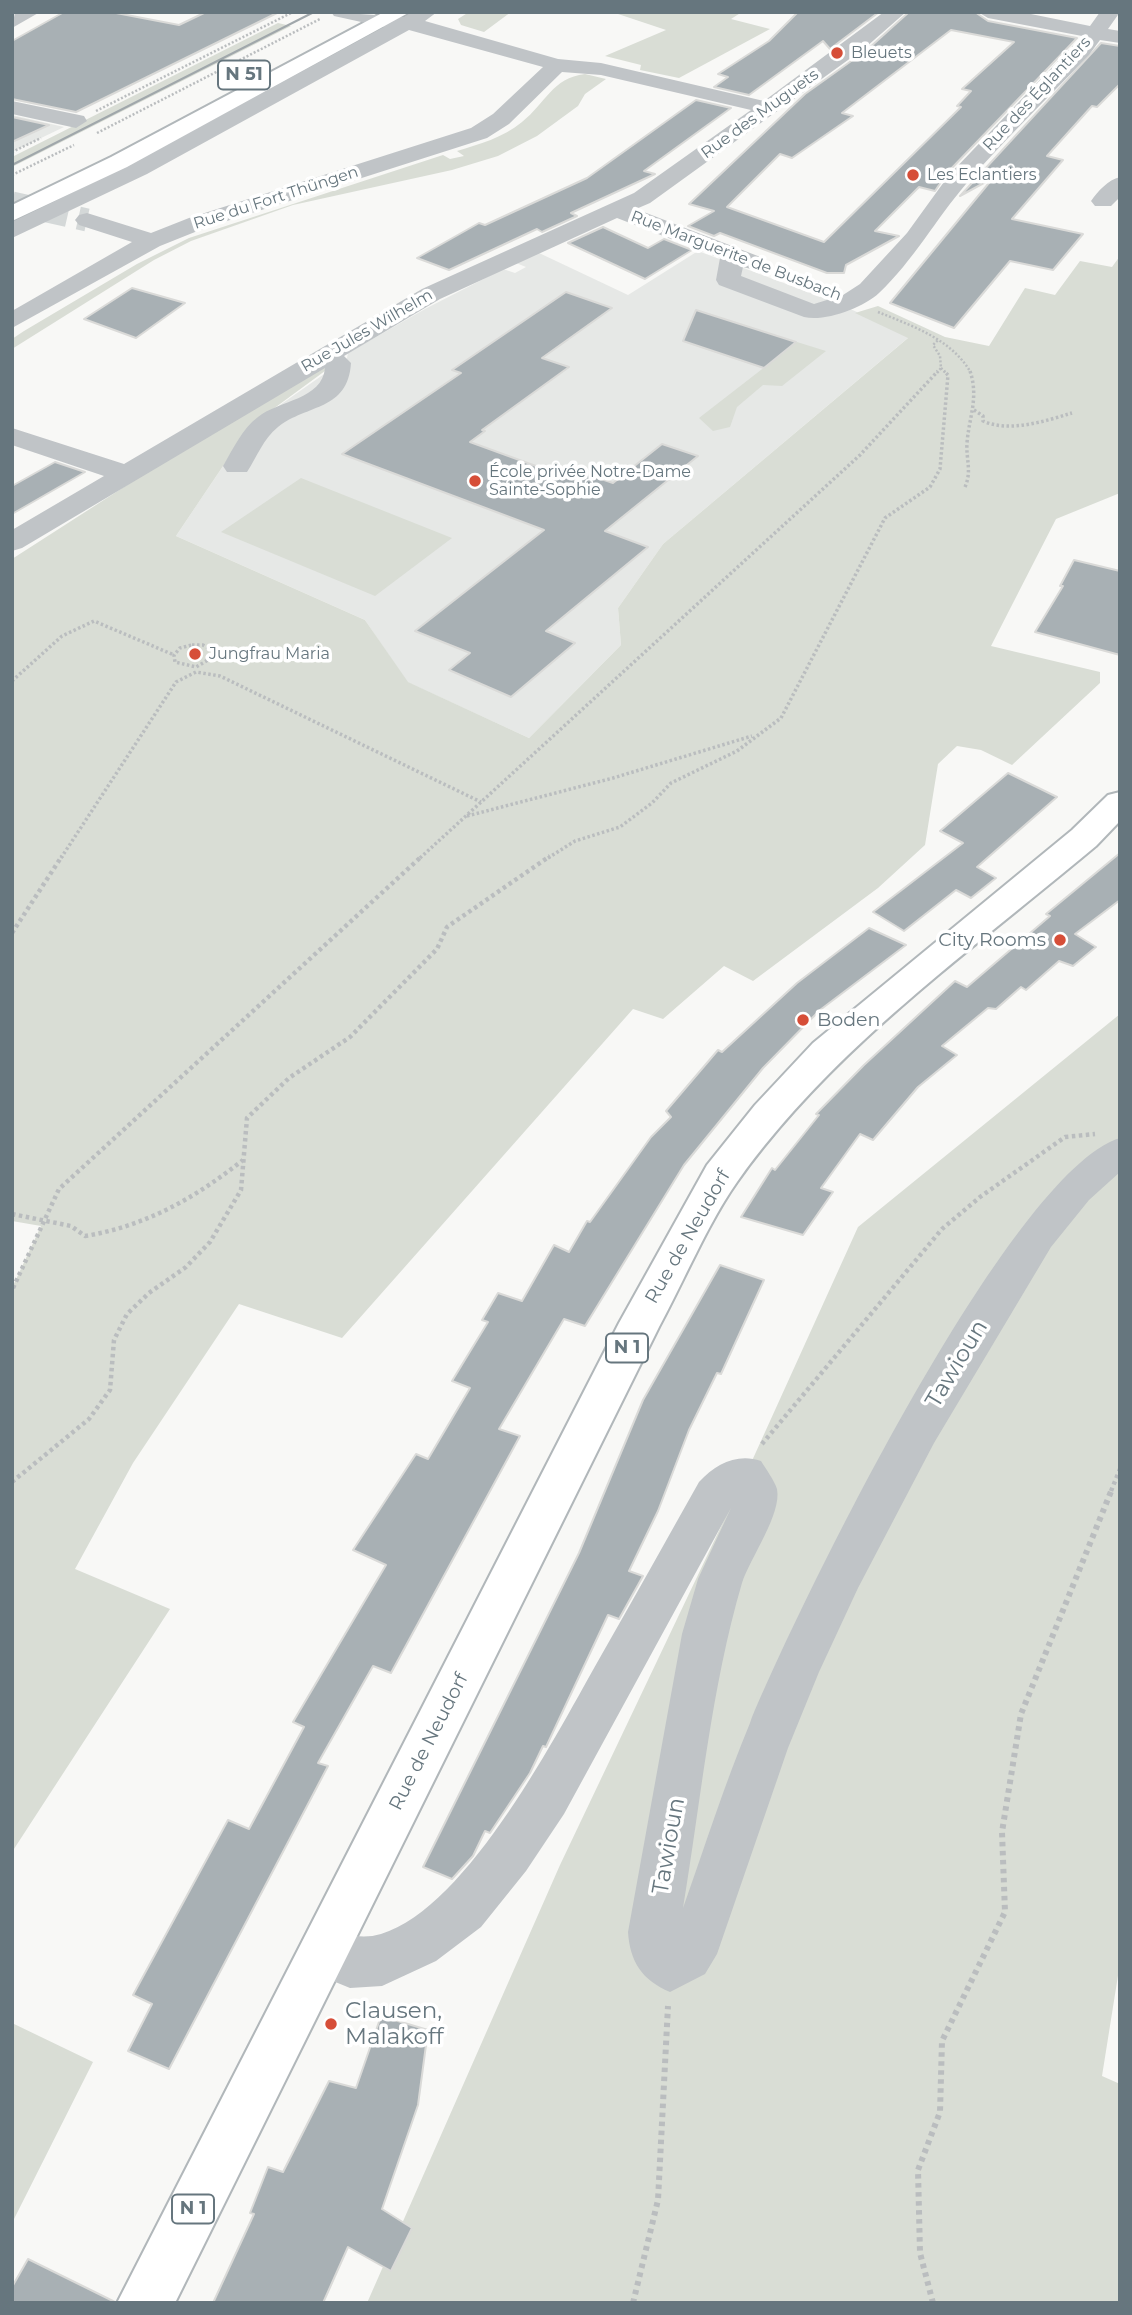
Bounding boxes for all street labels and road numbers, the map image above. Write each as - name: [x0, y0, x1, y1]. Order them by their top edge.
- street label: Rue des Églantiers: [979, 33, 1095, 155]
- road number: N 51: [218, 60, 270, 90]
- street label: Rue des Muguets: [698, 65, 822, 163]
- street label: Rue du Fort Thüngen: [191, 162, 361, 234]
- street label: Rue Marguerite de Busbach: [628, 207, 844, 305]
- street label: Rue Jules Wilhelm: [298, 285, 436, 377]
- street label: Rue de Neudorf: [640, 1166, 736, 1308]
- street label: Tawioun: [920, 1315, 994, 1413]
- road number: N 1: [606, 1334, 648, 1363]
- street label: Rue de Neudorf: [385, 1670, 473, 1814]
- street label: Tawioun: [647, 1795, 691, 1897]
- road number: N 1: [172, 2194, 214, 2224]

